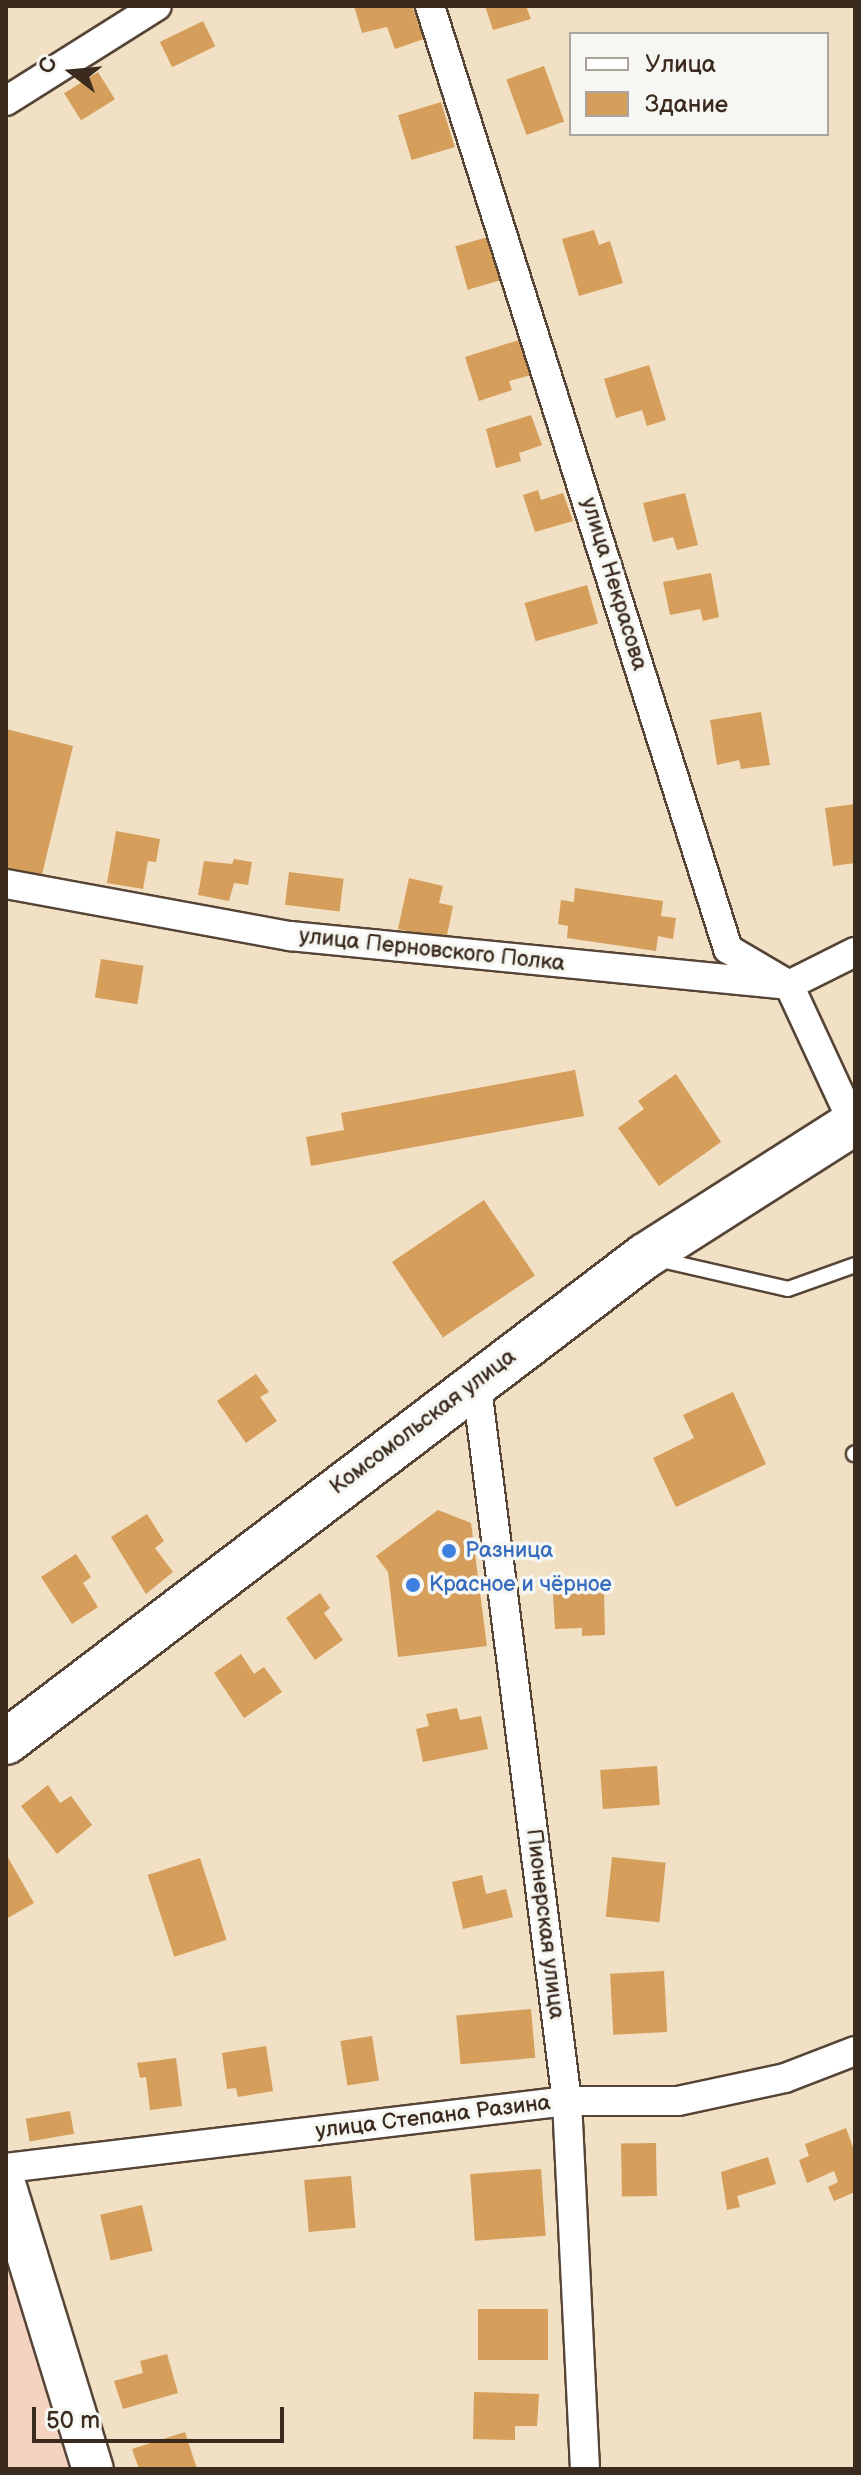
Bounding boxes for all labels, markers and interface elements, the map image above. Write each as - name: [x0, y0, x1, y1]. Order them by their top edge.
- north arrow: [32, 32, 112, 112]
- legend: [569, 32, 829, 136]
- text: Улица: [645, 50, 716, 79]
- text: С: [33, 54, 64, 76]
- text: Здание: [645, 90, 728, 119]
- street label: улица Некрасова: [575, 494, 653, 674]
- street label: улица Перновского Полка: [298, 923, 566, 977]
- street label: Комсомольская улица: [325, 1344, 521, 1500]
- place label: Разница: [465, 1538, 553, 1564]
- marker: Разница: [440, 1542, 458, 1560]
- place label: Красное и чёрное: [429, 1572, 612, 1598]
- marker: Красное и чёрное: [404, 1576, 422, 1594]
- street label: Пионерская улица: [520, 1827, 570, 2021]
- street label: улица Степана Разина: [314, 2089, 552, 2145]
- scale bar: [36, 2391, 288, 2441]
- text: 50 m: [46, 2406, 100, 2435]

